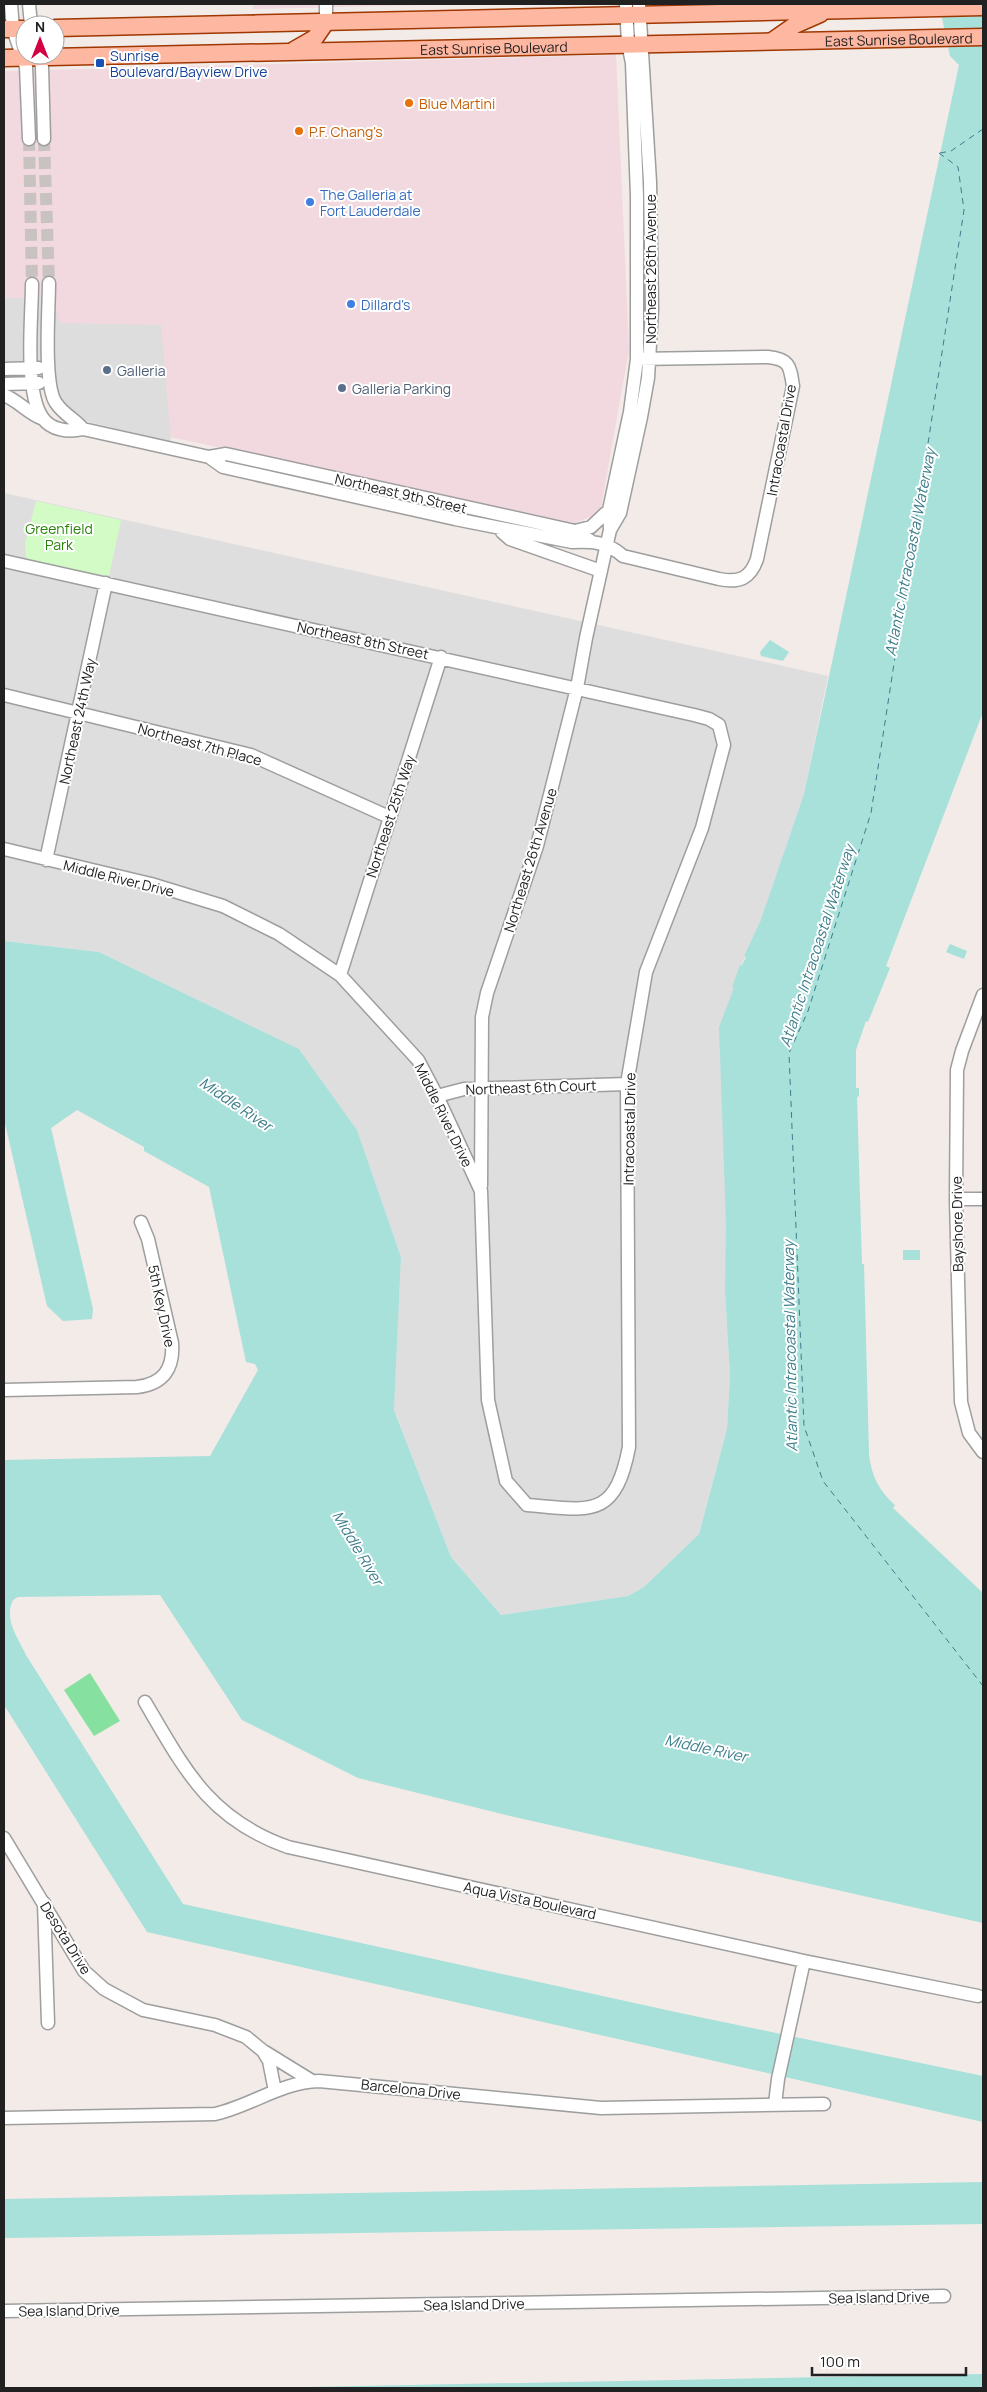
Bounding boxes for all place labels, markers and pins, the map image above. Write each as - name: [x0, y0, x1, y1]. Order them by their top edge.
- place label: Sunrise Boulevard/Bayview Drive: [110, 46, 267, 81]
- marker: Sunrise Boulevard/Bayview Drive: [94, 57, 106, 69]
- place label: Blue Martini: [419, 94, 495, 113]
- marker: Blue Martini: [403, 97, 415, 109]
- place label: P.F. Chang's: [309, 122, 383, 141]
- marker: P.F. Chang's: [293, 125, 305, 137]
- place label: The Galleria at Fort Lauderdale: [320, 185, 421, 220]
- marker: The Galleria at Fort Lauderdale: [304, 196, 316, 208]
- place label: Dillard's: [361, 295, 410, 314]
- marker: Dillard's: [345, 298, 357, 310]
- place label: Galleria: [117, 361, 165, 380]
- marker: Galleria: [101, 364, 113, 376]
- place label: Galleria Parking: [352, 379, 451, 398]
- marker: Galleria Parking: [336, 382, 348, 394]

